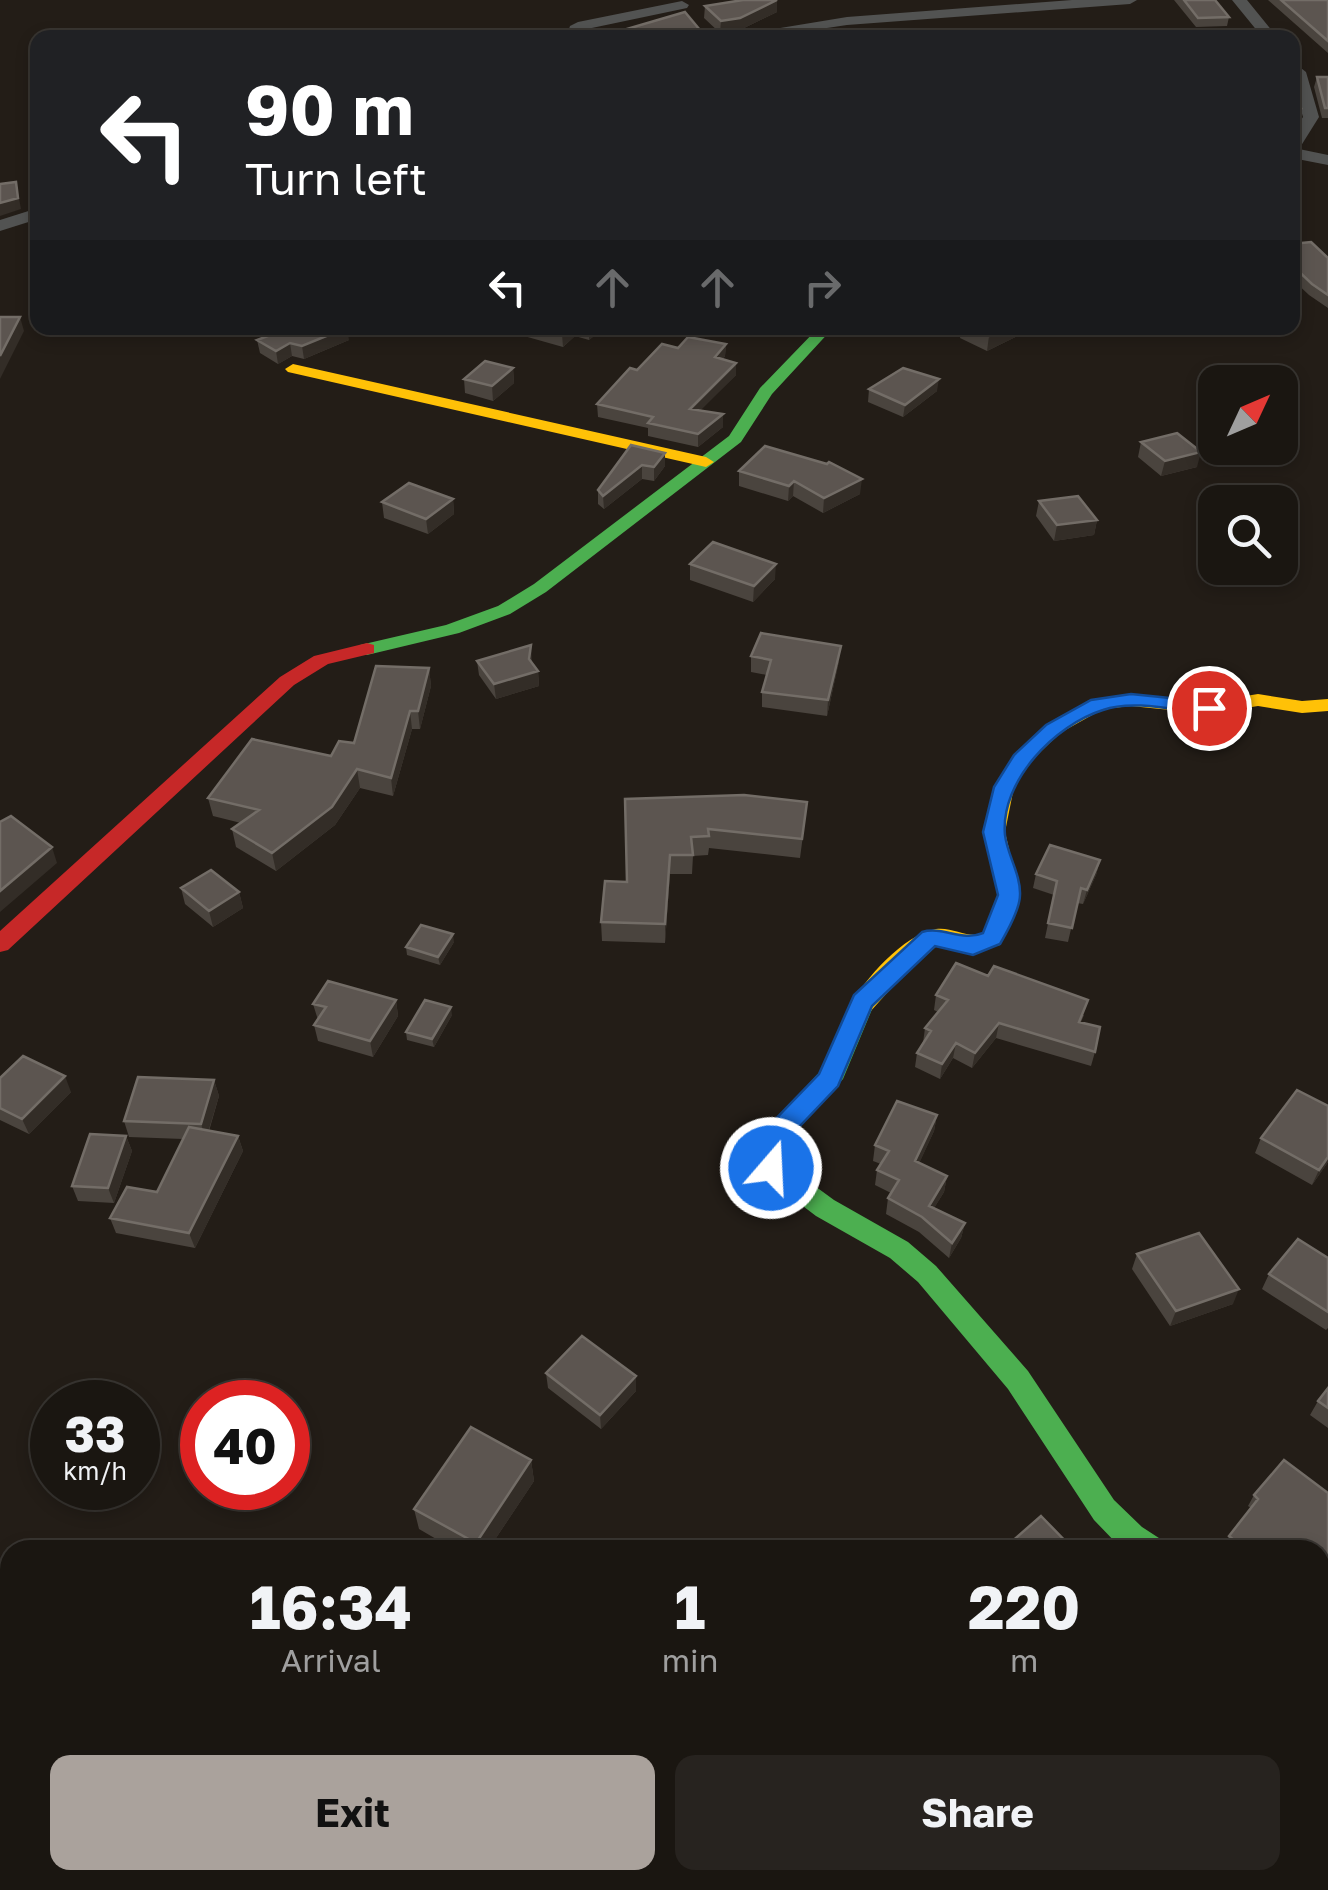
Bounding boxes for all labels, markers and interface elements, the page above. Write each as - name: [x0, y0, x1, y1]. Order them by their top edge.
- text: 90 m: [245, 66, 414, 150]
- icon: left: [80, 70, 210, 200]
- text: Turn left: [245, 151, 427, 205]
- icon: left: [480, 260, 535, 315]
- icon: ahead: [585, 260, 640, 315]
- icon: ahead: [690, 260, 745, 315]
- icon: right: [795, 260, 850, 315]
- north arrow: [1198, 365, 1298, 465]
- map controls: [1198, 365, 1298, 585]
- button: search: [1198, 485, 1298, 585]
- pin: [1167, 666, 1252, 751]
- icon: arrive: [1182, 681, 1237, 736]
- position arrow: [719, 1116, 823, 1220]
- speed limit sign: 40: [180, 1380, 310, 1510]
- text: 33: [64, 1403, 125, 1463]
- text: km/h: [63, 1455, 127, 1486]
- text: 16:34: [250, 1570, 412, 1642]
- text: 1: [675, 1570, 705, 1642]
- text: 220: [968, 1570, 1080, 1642]
- text: Arrival: [281, 1641, 381, 1679]
- text: min: [662, 1641, 718, 1679]
- text: m: [1010, 1641, 1038, 1679]
- button: Exit: [50, 1755, 655, 1870]
- button: Share: [675, 1755, 1280, 1870]

